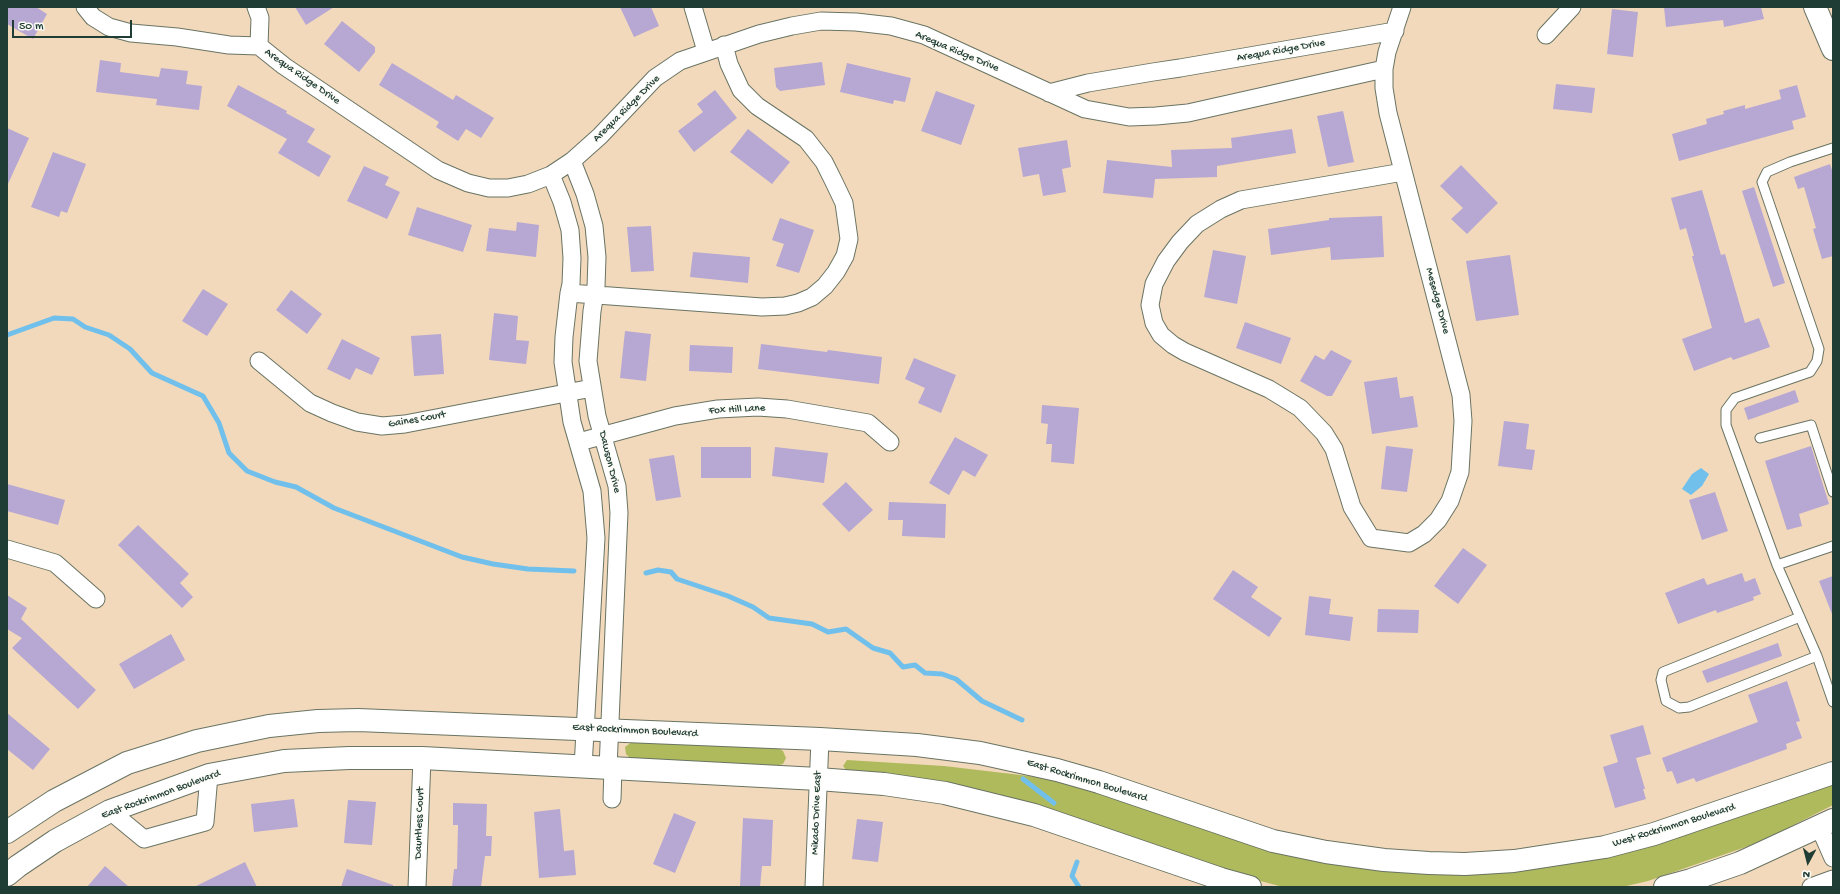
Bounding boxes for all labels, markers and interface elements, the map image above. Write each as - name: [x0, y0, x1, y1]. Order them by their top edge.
- scale bar: [14, 12, 134, 38]
- text: 50 m: [19, 20, 44, 34]
- street label: Arequa Ridge Drive: [913, 28, 1001, 76]
- street label: Arequa Ridge Drive: [1236, 37, 1326, 65]
- street label: Arequa Ridge Drive: [262, 46, 342, 108]
- street label: Arequa Ridge Drive: [591, 73, 663, 145]
- street label: Mesedge Drive: [1422, 266, 1452, 336]
- street label: Fox Hill Lane: [708, 402, 766, 418]
- street label: Gaines Court: [387, 408, 447, 432]
- street label: Dawson Drive: [595, 430, 623, 494]
- street label: East Rockrimmon Boulevard: [572, 721, 698, 741]
- street label: East Rockrimmon Boulevard: [1025, 756, 1149, 806]
- street label: East Rockrimmon Boulevard: [100, 767, 222, 823]
- street label: Mikado Drive East: [809, 771, 825, 855]
- street label: Dauntless Court: [412, 787, 428, 859]
- street label: West Rockrimmon Boulevard: [1611, 801, 1737, 851]
- north arrow: [1788, 842, 1828, 882]
- text: N: [1802, 868, 1811, 880]

